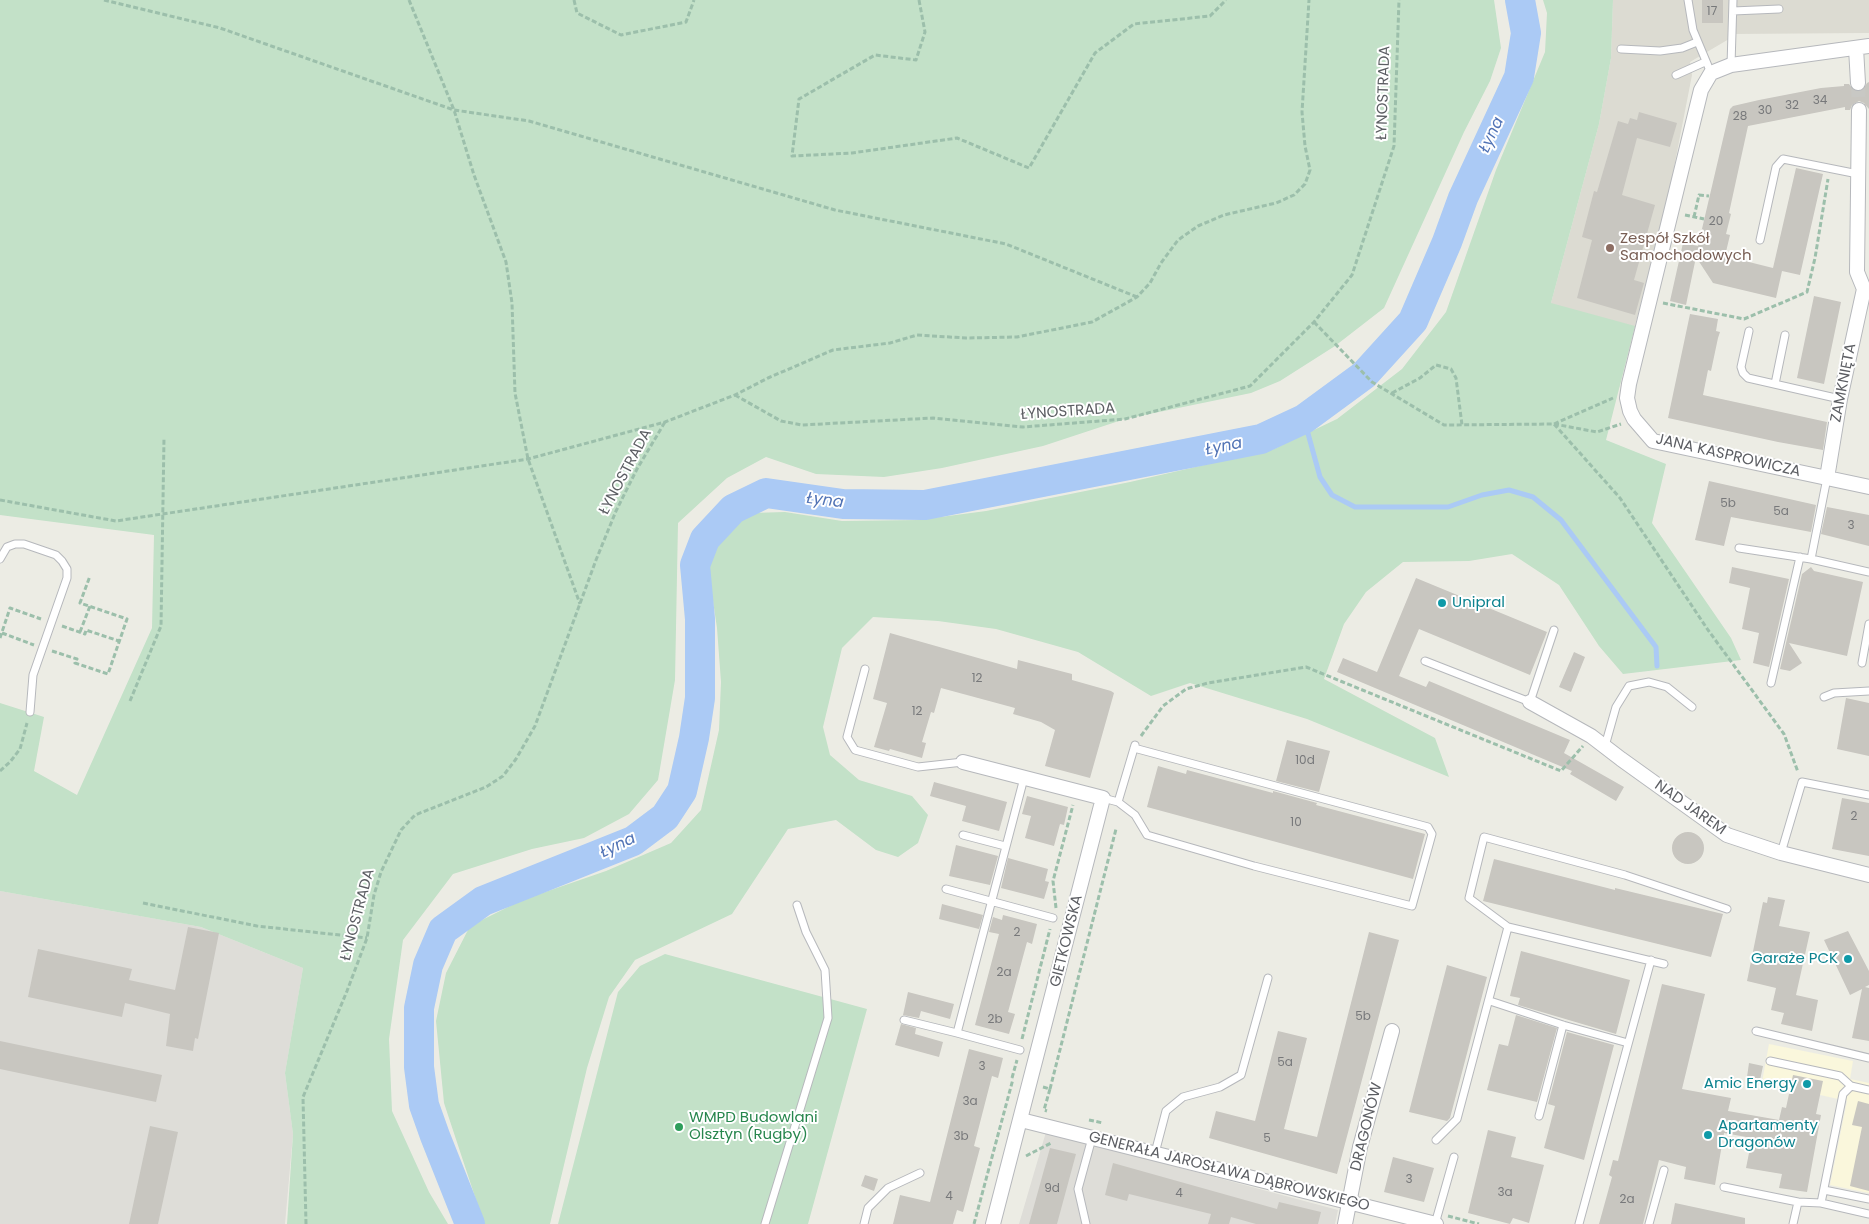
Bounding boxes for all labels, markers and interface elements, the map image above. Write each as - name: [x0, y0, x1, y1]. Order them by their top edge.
- house number: 17: [1707, 5, 1717, 19]
- street label: ŁYNOSTRADA: [1373, 45, 1395, 141]
- house number: 34: [1813, 94, 1827, 108]
- house number: 32: [1785, 99, 1799, 113]
- house number: 30: [1758, 104, 1772, 118]
- house number: 28: [1733, 110, 1747, 124]
- water label: Łyna: [1475, 114, 1509, 156]
- house number: 20: [1709, 215, 1723, 229]
- place label: Zespół Szkół Samochodowych: [1620, 230, 1751, 265]
- marker: Zespół Szkół Samochodowych: [1604, 242, 1616, 254]
- street label: ZAMKNIĘTA: [1828, 342, 1860, 424]
- street label: ŁYNOSTRADA: [1020, 400, 1116, 424]
- street label: ŁYNOSTRADA: [596, 426, 656, 518]
- street label: JANA KASPROWICZA: [1654, 431, 1802, 481]
- water label: Łyna: [1204, 434, 1244, 460]
- water label: Łyna: [805, 489, 845, 513]
- house number: 5b: [1720, 497, 1736, 511]
- house number: 5a: [1773, 505, 1789, 519]
- house number: 3: [1847, 519, 1855, 533]
- place label: Unipral: [1452, 594, 1505, 612]
- marker: Unipral: [1436, 597, 1448, 609]
- house number: 12: [972, 672, 982, 686]
- house number: 12: [912, 705, 922, 719]
- house number: 10d: [1295, 754, 1315, 768]
- street label: NAD JAREM: [1651, 777, 1729, 839]
- house number: 2: [1851, 810, 1857, 824]
- house number: 10: [1290, 816, 1302, 830]
- water label: Łyna: [597, 829, 639, 863]
- street label: ŁYNOSTRADA: [337, 867, 379, 963]
- street label: GIETKOWSKA: [1047, 893, 1087, 989]
- house number: 2: [1014, 926, 1020, 940]
- place label: Garaże PCK: [1751, 950, 1838, 968]
- marker: Garaże PCK: [1842, 953, 1854, 965]
- house number: 2a: [996, 966, 1012, 980]
- house number: 5b: [1355, 1010, 1371, 1024]
- house number: 2b: [987, 1013, 1003, 1027]
- house number: 5a: [1277, 1056, 1293, 1070]
- house number: 3: [978, 1060, 986, 1074]
- place label: Amic Energy: [1704, 1075, 1797, 1093]
- marker: Amic Energy: [1801, 1078, 1813, 1090]
- street label: DRAGONÓW: [1347, 1081, 1387, 1173]
- house number: 3a: [962, 1095, 978, 1109]
- place label: WMPD Budowlani Olsztyn (Rugby): [689, 1109, 818, 1144]
- place label: Apartamenty Dragonów: [1718, 1117, 1818, 1152]
- marker: WMPD Budowlani Olsztyn (Rugby): [673, 1121, 685, 1133]
- street label: GENERAŁA JAROSŁAWA DĄBROWSKIEGO: [1087, 1128, 1371, 1216]
- marker: Apartamenty Dragonów: [1702, 1129, 1714, 1141]
- house number: 3b: [953, 1130, 969, 1144]
- house number: 5: [1263, 1132, 1271, 1146]
- house number: 3: [1405, 1173, 1413, 1187]
- house number: 9d: [1044, 1182, 1060, 1196]
- house number: 3a: [1497, 1186, 1513, 1200]
- house number: 4: [1175, 1187, 1183, 1201]
- house number: 4: [945, 1190, 953, 1204]
- house number: 2a: [1619, 1193, 1635, 1207]

